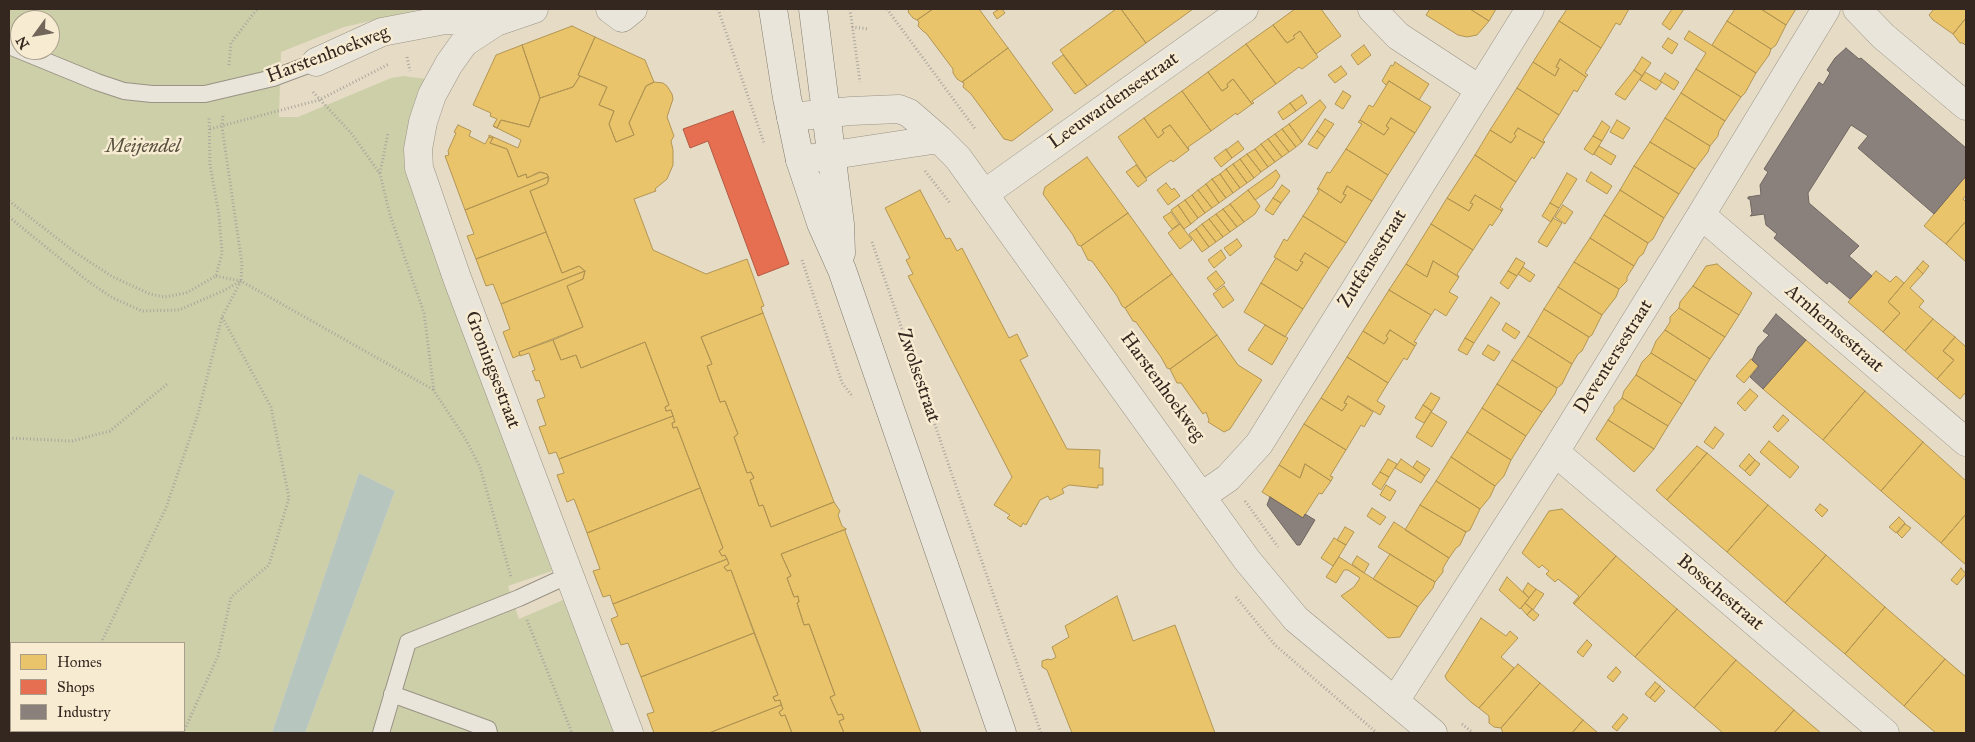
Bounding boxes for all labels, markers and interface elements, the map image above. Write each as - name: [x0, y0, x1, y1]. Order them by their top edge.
- north arrow: [10, 10, 60, 60]
- street label: Harstenhoekweg: [264, 21, 392, 89]
- text: N: [12, 33, 33, 52]
- street label: Leeuwardensestraat: [1045, 48, 1183, 154]
- park label: Meijendel: [106, 136, 180, 158]
- street label: Zutfensestraat: [1334, 206, 1412, 312]
- street label: Arnhemsestraat: [1780, 280, 1888, 378]
- street label: Deventersestraat: [1570, 296, 1658, 418]
- street label: Groningsestraat: [459, 308, 525, 432]
- street label: Zwolsestraat: [891, 326, 945, 426]
- street label: Harstenhoekweg: [1115, 328, 1209, 446]
- street label: Bosschestraat: [1672, 550, 1768, 636]
- legend: [10, 642, 185, 732]
- text: Homes: [57, 653, 102, 671]
- text: Shops: [57, 678, 95, 696]
- text: Industry: [57, 703, 111, 721]

